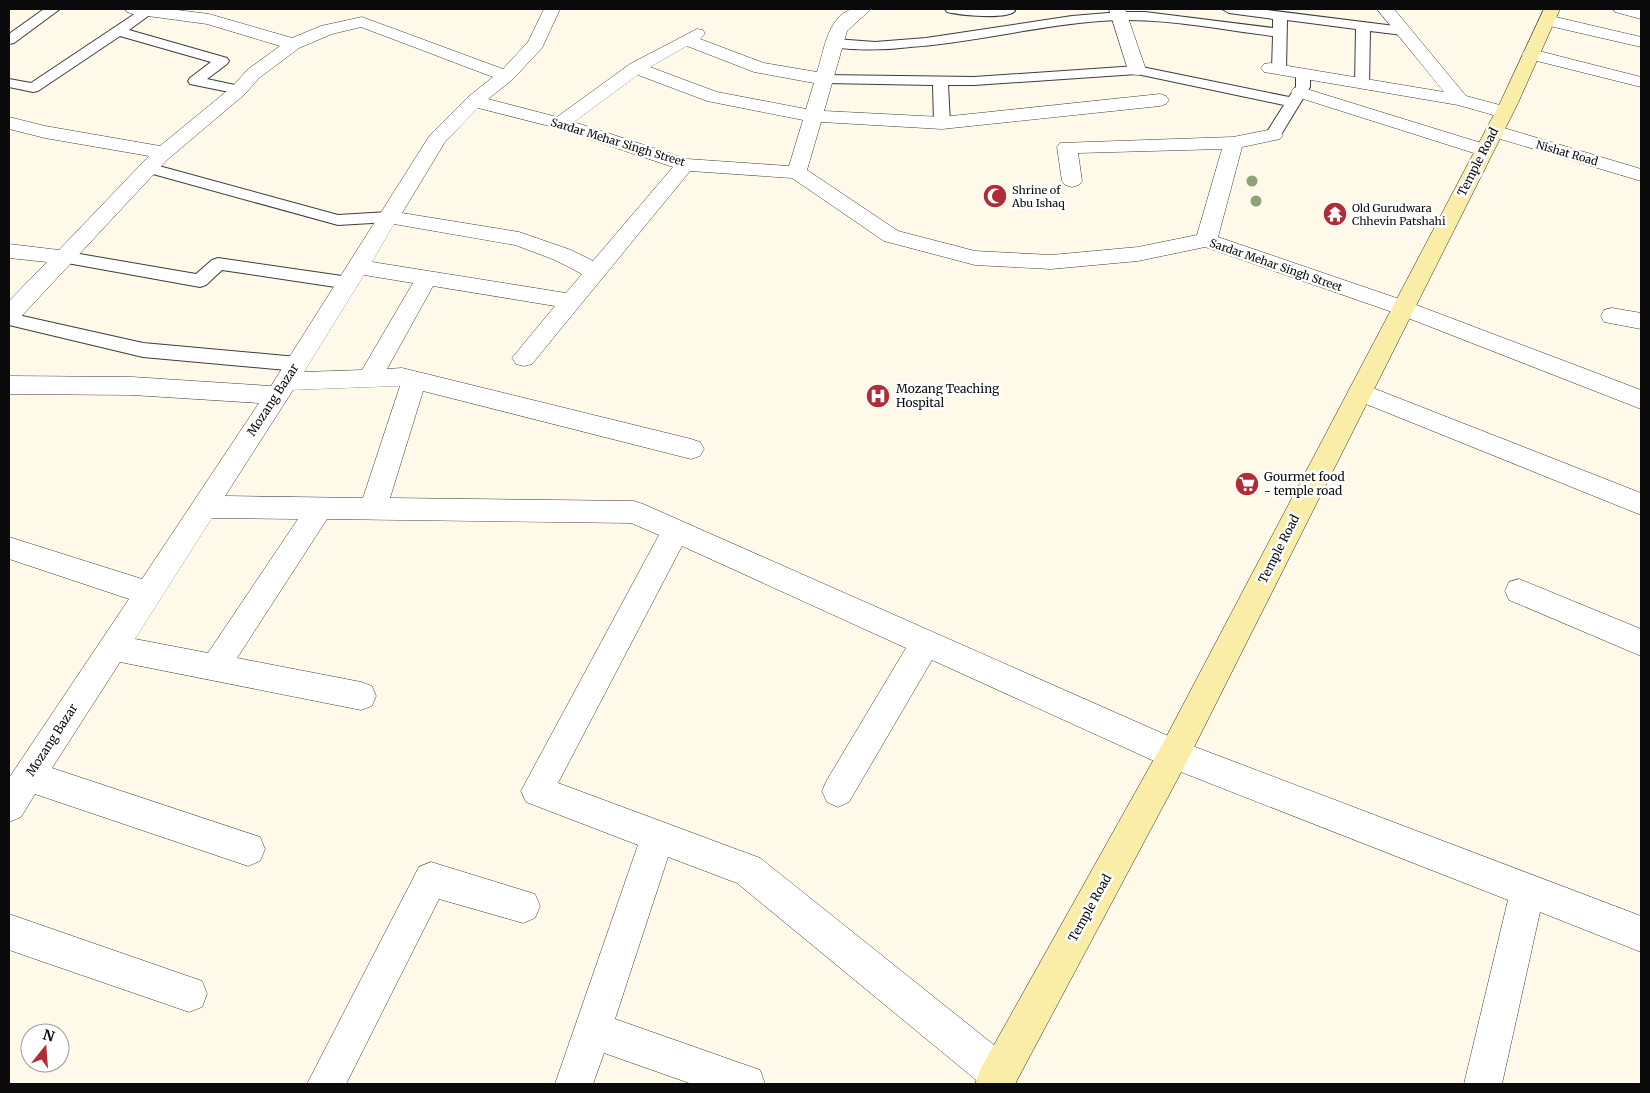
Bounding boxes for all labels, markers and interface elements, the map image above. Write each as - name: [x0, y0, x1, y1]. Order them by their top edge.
- street label: Sardar Mehar Singh Street: [549, 115, 687, 169]
- street label: Temple Road: [1454, 125, 1501, 199]
- street label: Nishat Road: [1534, 137, 1600, 169]
- mosque icon: Shrine of Abu Ishaq: [982, 183, 1008, 209]
- place label: Shrine of Abu Ishaq: [1011, 183, 1065, 210]
- temple icon: Old Gurudwara Chhevin Patshahi: [1322, 201, 1348, 227]
- place label: Old Gurudwara Chhevin Patshahi: [1352, 201, 1446, 228]
- street label: Sardar Mehar Singh Street: [1208, 236, 1345, 295]
- street label: Mozang Bazar: [244, 360, 302, 439]
- place label: Mozang Teaching Hospital: [896, 381, 1000, 410]
- hospital icon: Mozang Teaching Hospital: [865, 383, 891, 409]
- place label: Gourmet food - temple road: [1264, 469, 1345, 498]
- supermarket icon: Gourmet food - temple road: [1234, 471, 1260, 497]
- street label: Temple Road: [1255, 512, 1302, 586]
- street label: Mozang Bazar: [23, 700, 81, 779]
- street label: Temple Road: [1065, 871, 1114, 944]
- north arrow: [20, 1023, 70, 1073]
- text: N: [41, 1025, 57, 1046]

